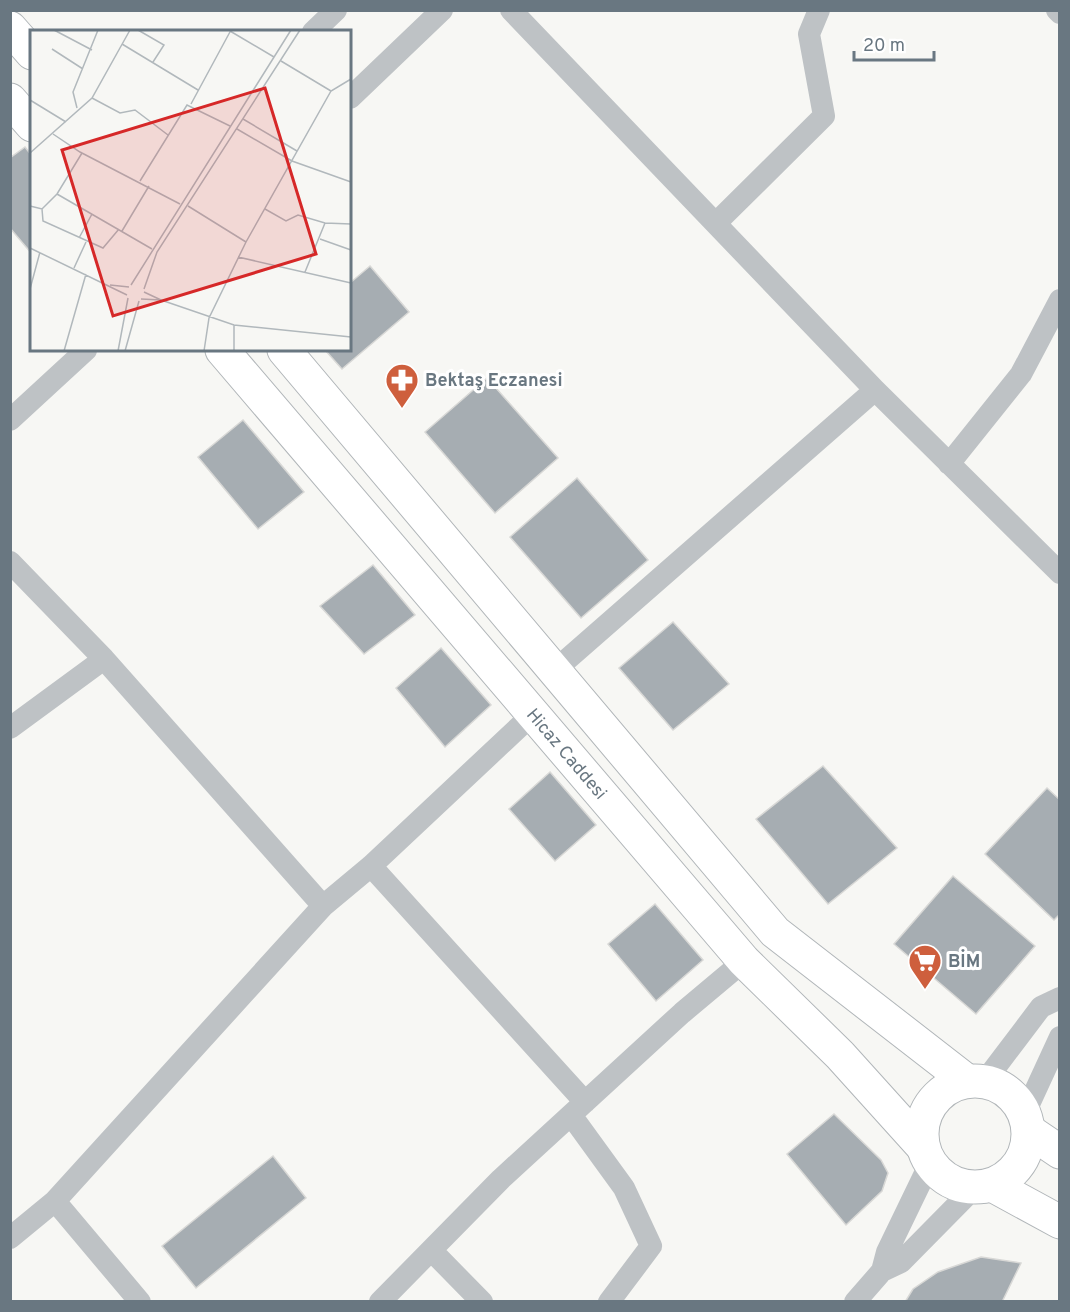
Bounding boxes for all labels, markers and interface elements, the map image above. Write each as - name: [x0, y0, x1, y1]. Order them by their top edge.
- scale bar: [854, 24, 934, 62]
- inset map: [30, 30, 351, 351]
- text: 20 m: [863, 35, 905, 58]
- pharmacy icon: Bektaş Eczanesi: [384, 362, 420, 409]
- place label: Bektaş Eczanesi: [425, 370, 563, 393]
- street label: Hicaz Caddesi: [520, 704, 611, 805]
- supermarket icon: BİM: [907, 943, 943, 990]
- place label: BİM: [948, 949, 980, 974]

